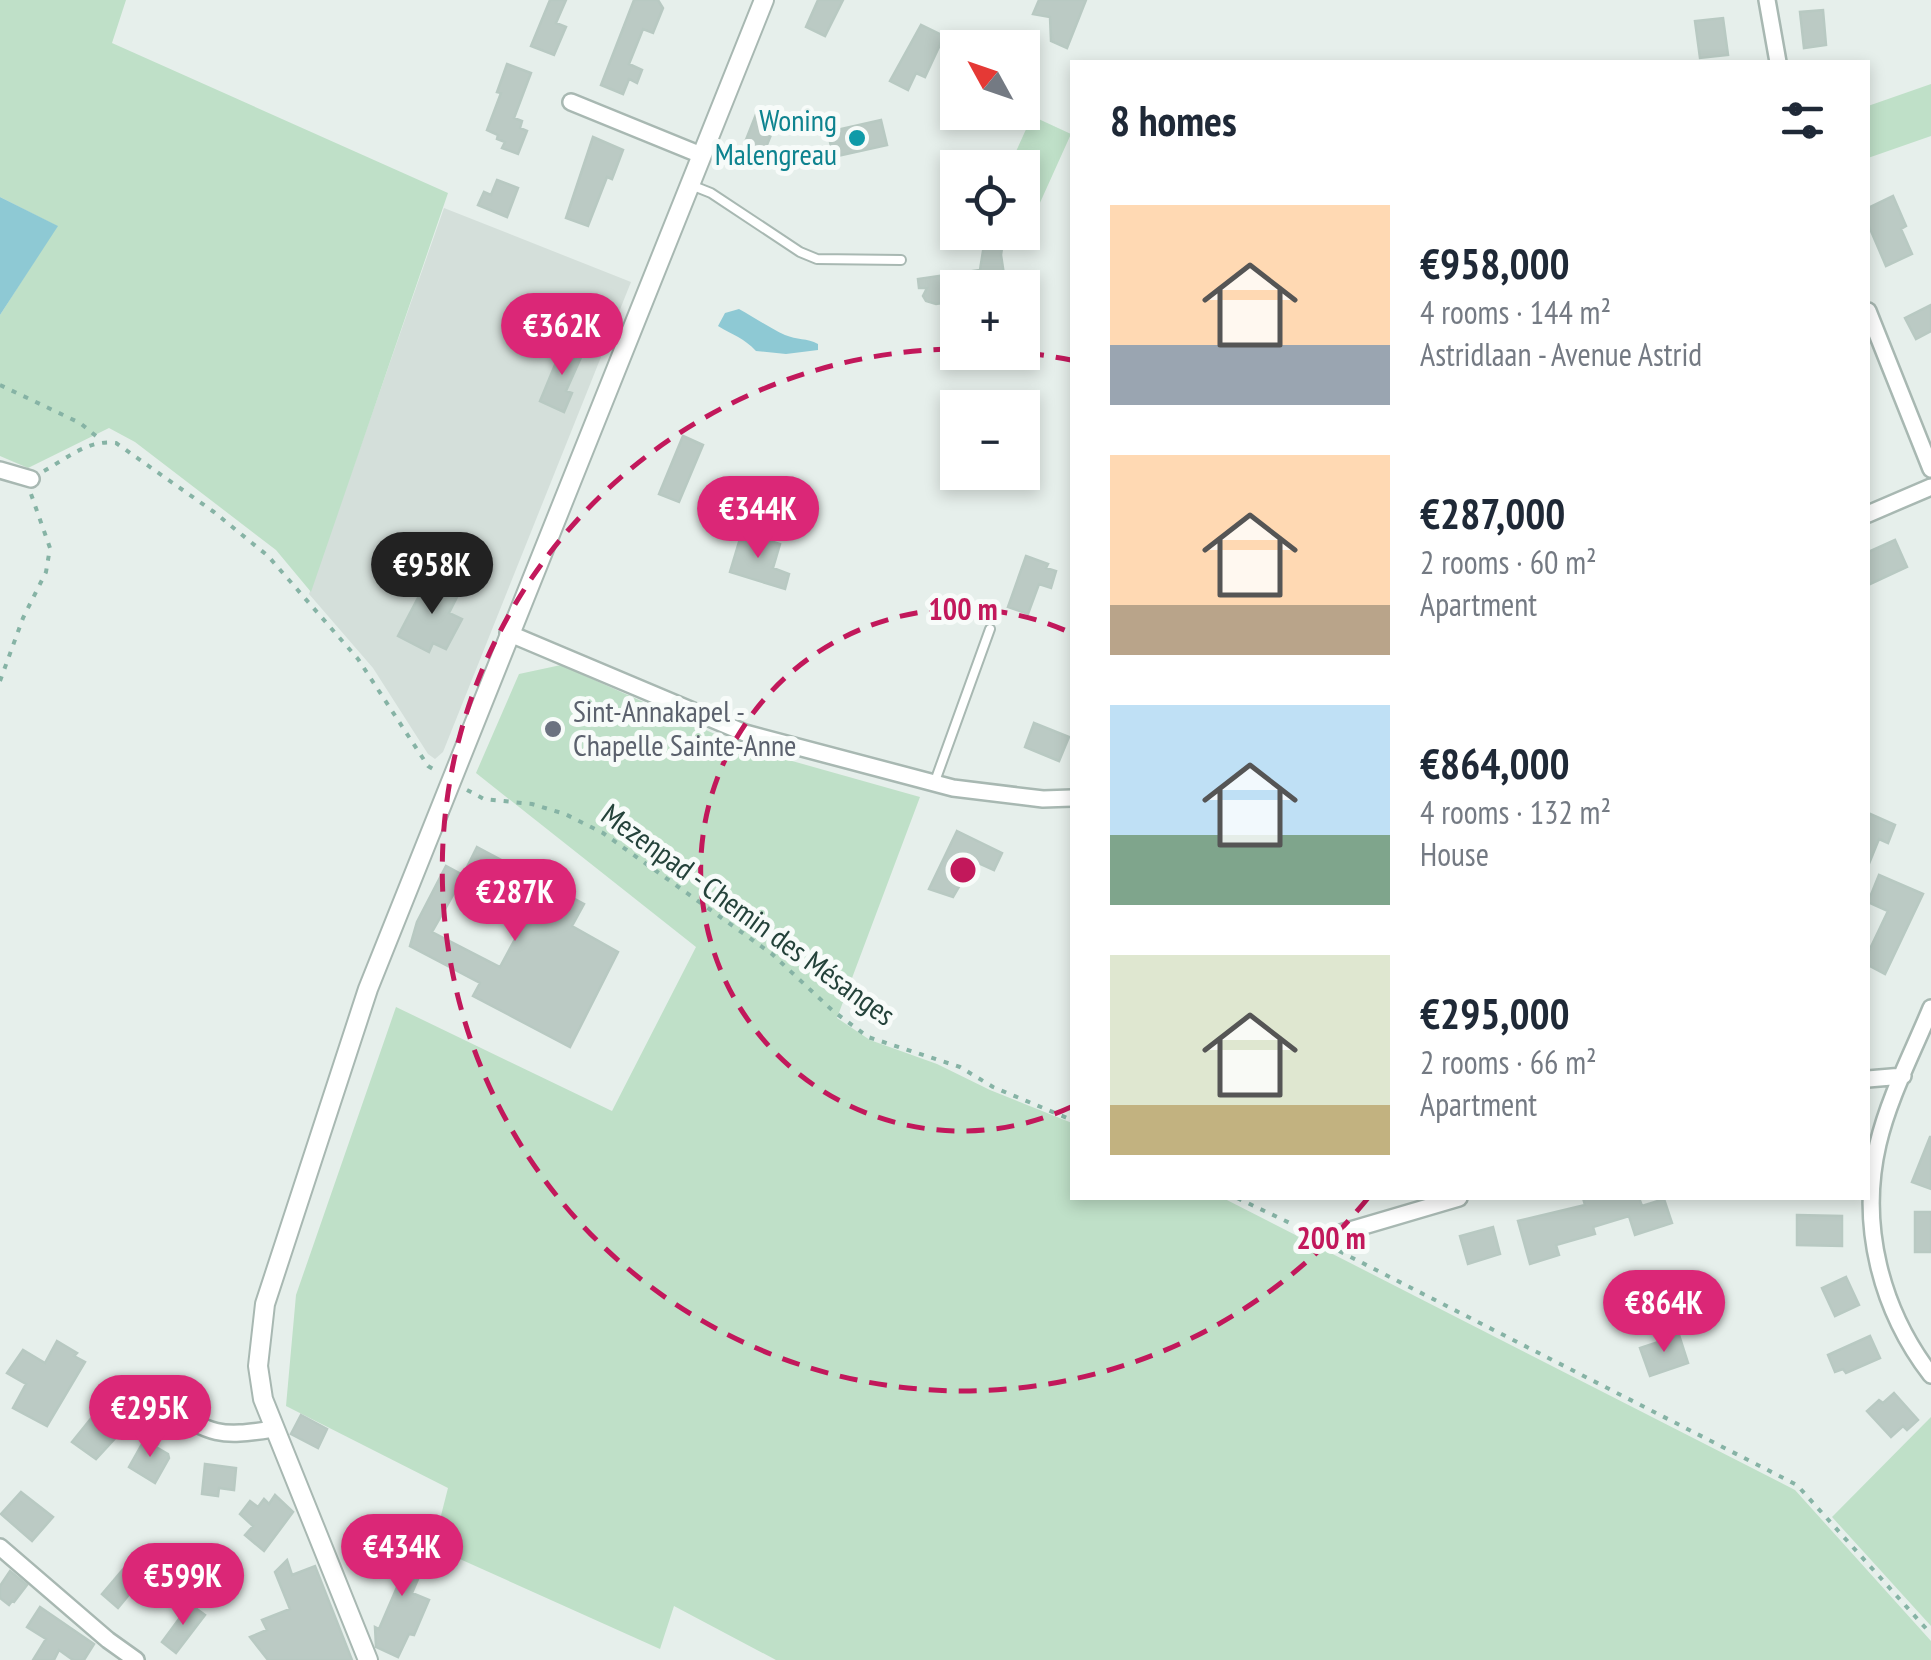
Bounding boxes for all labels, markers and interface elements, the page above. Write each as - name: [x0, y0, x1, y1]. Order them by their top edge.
- north arrow: [940, 30, 1040, 130]
- map controls: [940, 30, 1040, 490]
- text: 8 homes: [1110, 93, 1237, 148]
- icon: filters: [1775, 93, 1830, 148]
- place label: Woning Malengreau: [715, 100, 837, 173]
- marker: Woning Malengreau: [846, 127, 868, 149]
- button: locate: [940, 150, 1040, 250]
- text: €958,000: [1420, 236, 1570, 291]
- icon: home: [1190, 245, 1310, 365]
- button: +: [940, 270, 1040, 370]
- text: 4 rooms · 144 m²: [1420, 291, 1611, 333]
- pin: €362K: [492, 293, 632, 378]
- text: €362K: [523, 304, 601, 346]
- text: Astridlaan - Avenue Astrid: [1420, 333, 1702, 375]
- button: −: [940, 390, 1040, 490]
- pin: €344K: [688, 476, 828, 561]
- text: €287,000: [1420, 486, 1565, 541]
- text: €344K: [719, 487, 797, 529]
- icon: home: [1190, 495, 1310, 615]
- pin: €958K: [362, 532, 502, 617]
- text: 2 rooms · 60 m²: [1420, 541, 1597, 583]
- text: €958K: [393, 543, 471, 585]
- text: Apartment: [1420, 583, 1537, 625]
- text: 100 m: [928, 589, 998, 628]
- place label: Sint-Annakapel - Chapelle Sainte-Anne: [573, 691, 797, 764]
- marker: Sint-Annakapel - Chapelle Sainte-Anne: [542, 718, 564, 740]
- text: €864,000: [1420, 736, 1570, 791]
- icon: home: [1190, 745, 1310, 865]
- text: 4 rooms · 132 m²: [1420, 791, 1611, 833]
- street label: Mezenpad - Chemin des Mésanges: [594, 794, 903, 1033]
- text: House: [1420, 833, 1489, 875]
- centre of rings: [945, 852, 981, 888]
- pin: €287K: [445, 859, 585, 944]
- text: €287K: [476, 870, 554, 912]
- text: €295,000: [1420, 986, 1570, 1041]
- icon: home: [1190, 995, 1310, 1115]
- text: 2 rooms · 66 m²: [1420, 1041, 1597, 1083]
- text: Apartment: [1420, 1083, 1537, 1125]
- text: 200 m: [1296, 1218, 1366, 1257]
- pin: €864K: [1594, 1270, 1734, 1355]
- text: €864K: [1625, 1281, 1703, 1323]
- pin: €295K: [80, 1375, 220, 1460]
- text: €295K: [111, 1386, 189, 1428]
- pin: €434K: [332, 1514, 472, 1599]
- text: €434K: [363, 1525, 441, 1567]
- pin: €599K: [113, 1543, 253, 1628]
- text: €599K: [144, 1554, 222, 1596]

